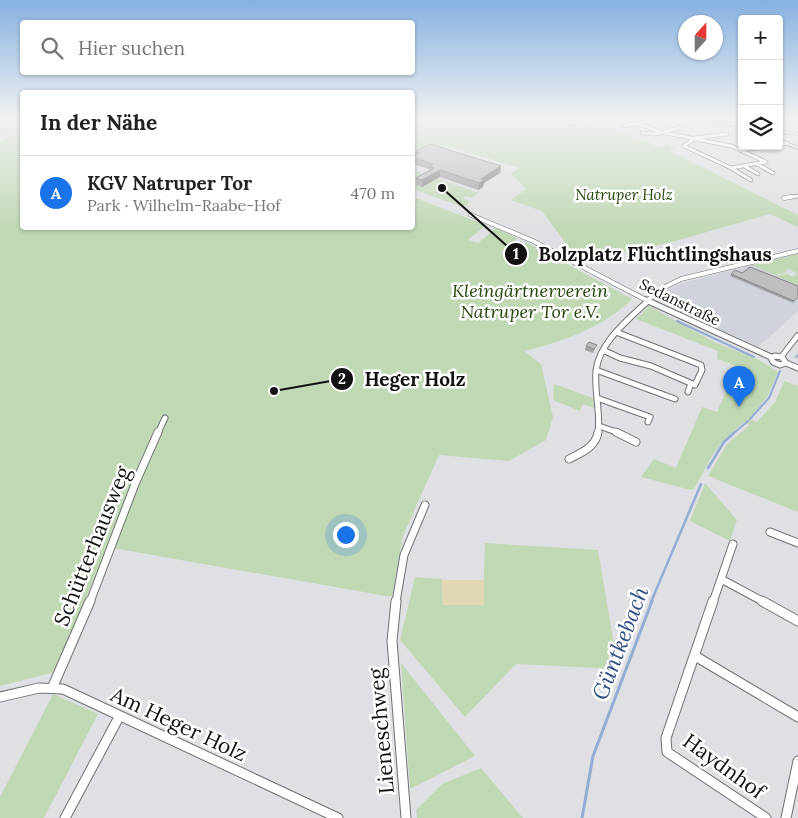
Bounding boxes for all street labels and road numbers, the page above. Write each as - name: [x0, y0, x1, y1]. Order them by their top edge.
- street label: Sedanstraße: [636, 274, 724, 330]
- street label: Schütterhausweg: [48, 462, 137, 630]
- street label: Lieneschweg: [362, 666, 400, 795]
- street label: Am Heger Holz: [106, 680, 251, 767]
- street label: Haydnhof: [678, 727, 772, 806]

